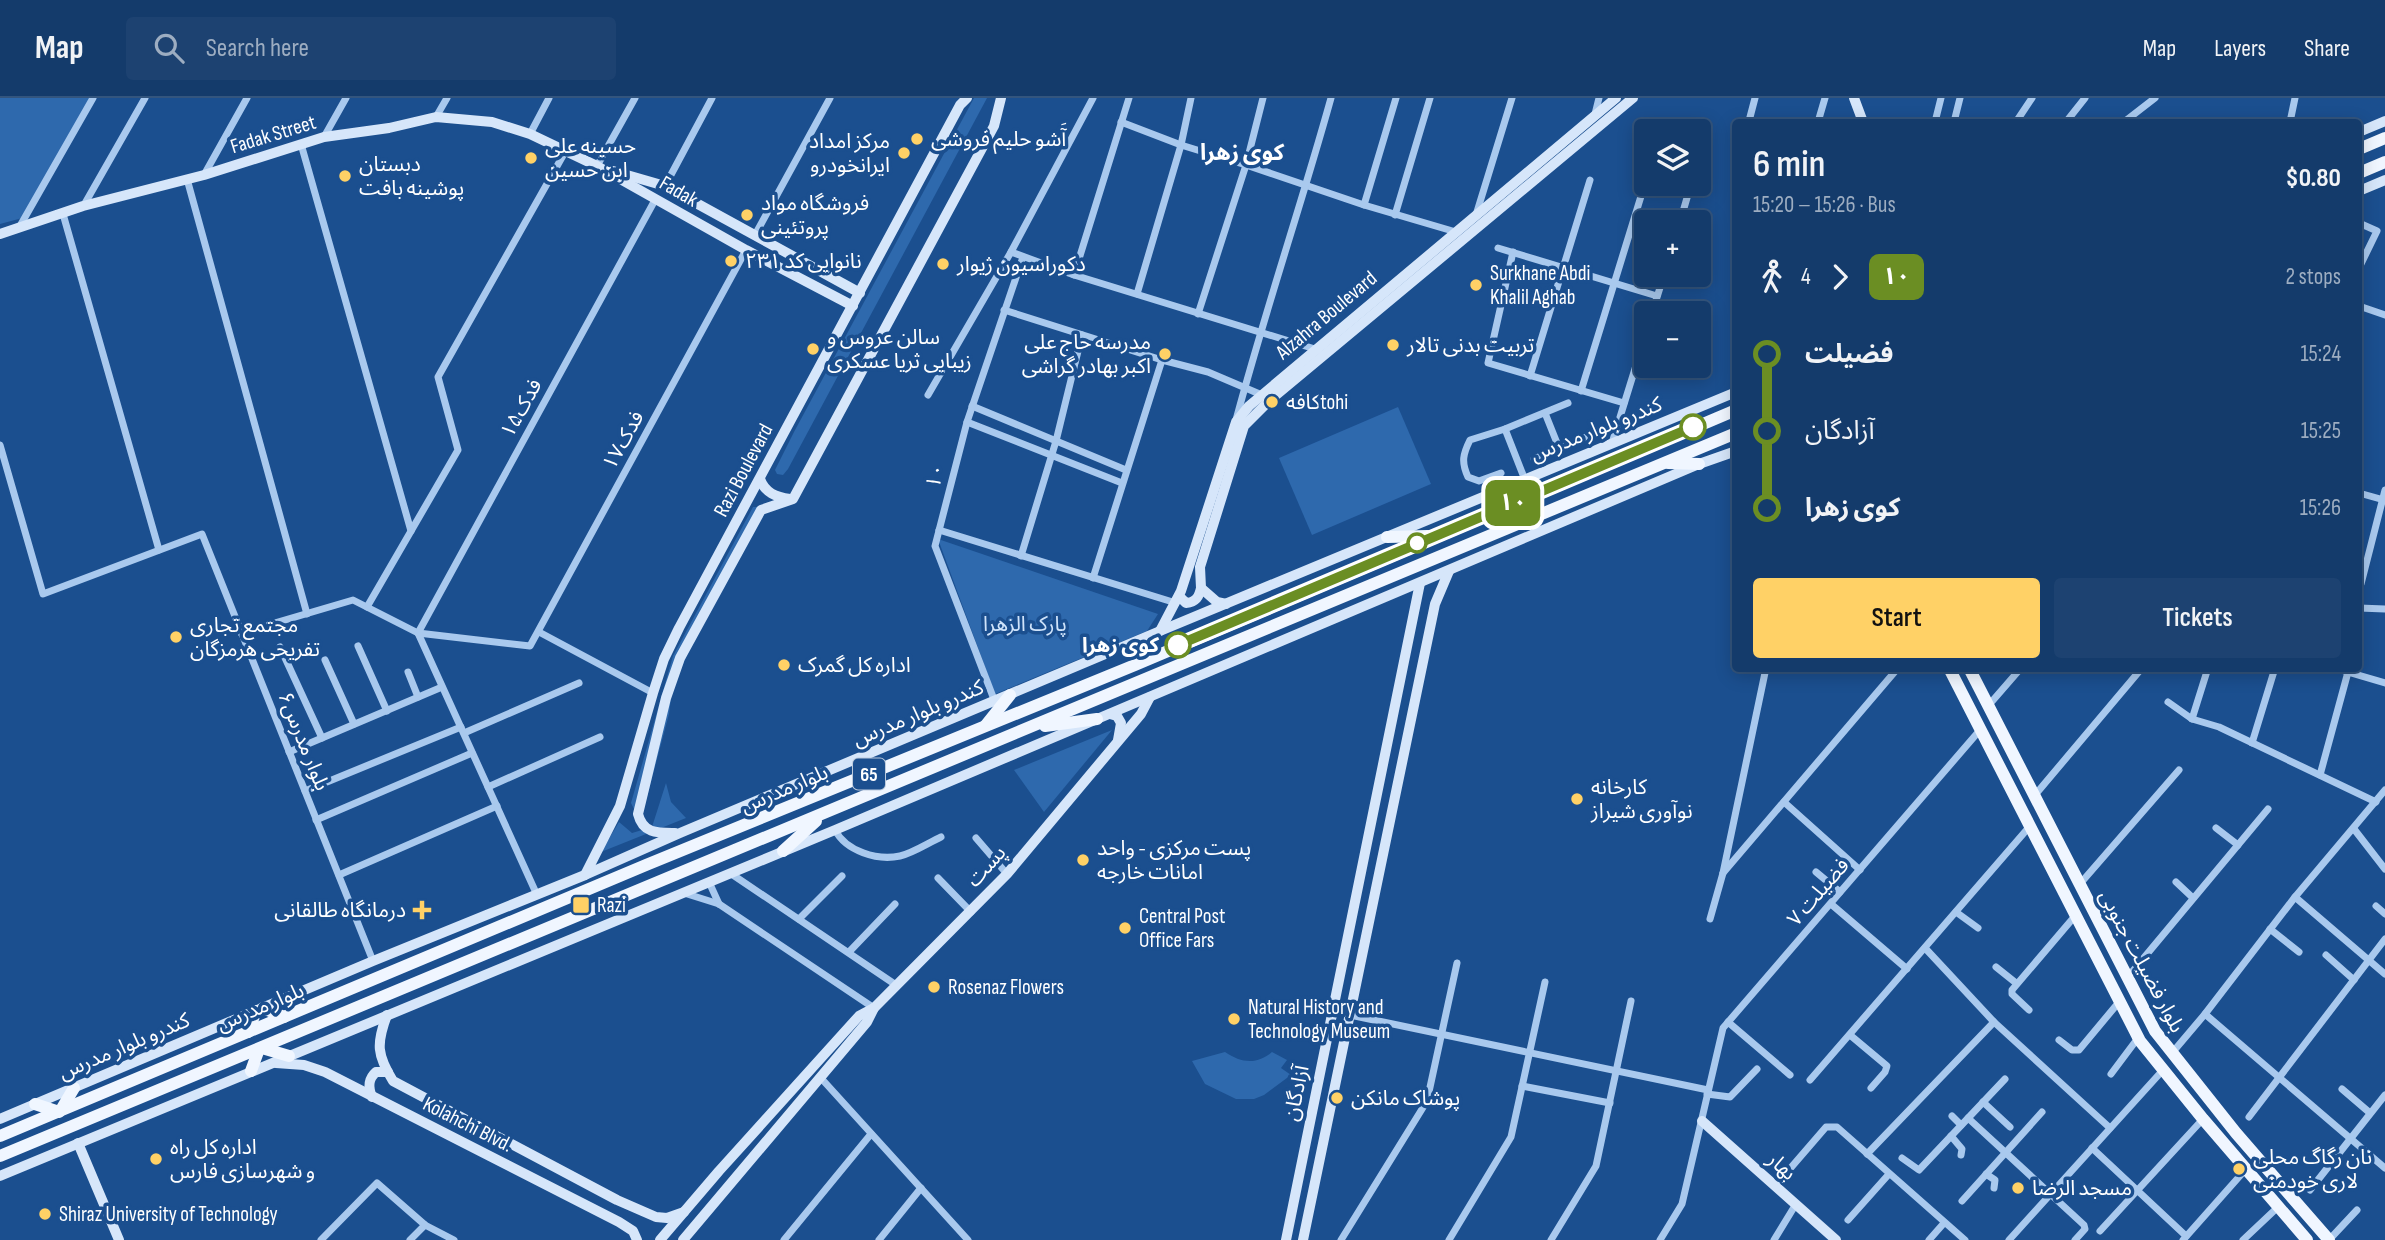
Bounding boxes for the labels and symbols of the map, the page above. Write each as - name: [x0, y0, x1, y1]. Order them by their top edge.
- street label: Fadak Street: [227, 110, 319, 159]
- place label: آَشو حلیم فروشی: [931, 122, 1067, 154]
- place label: مرکز امداد ایرانخودرو: [809, 129, 890, 178]
- marker: آَشو حلیم فروشی: [909, 131, 925, 147]
- place label: حسینه علی ابن حسین: [545, 134, 636, 183]
- district label: کوی زهرا: [1200, 139, 1285, 167]
- marker: مرکز امداد ایرانخودرو: [896, 145, 912, 161]
- marker: حسینه علی ابن حسین: [523, 150, 539, 166]
- place label: دبستان پوشینه بافت: [359, 152, 464, 201]
- marker: دبستان پوشینه بافت: [337, 168, 353, 184]
- street label: Fadak: [655, 170, 703, 212]
- place label: فروشگاه مواد پروتئینی: [761, 191, 869, 240]
- marker: فروشگاه مواد پروتئینی: [739, 207, 755, 223]
- place label: نانوایی کد ۲۳۱: [745, 249, 862, 274]
- place label: دکوراسیون ژیوار: [956, 252, 1086, 277]
- marker: نانوایی کد ۲۳۱: [723, 253, 739, 269]
- marker: دکوراسیون ژیوار: [935, 256, 951, 272]
- place label: Surkhane Abdi Khalil Aghab: [1490, 261, 1590, 310]
- street label: Alzahra Boulevard: [1270, 266, 1382, 366]
- marker: Surkhane Abdi Khalil Aghab: [1468, 277, 1484, 293]
- place label: سالن عروس و زیبایی ثریا عسکری: [827, 325, 972, 374]
- place label: مدرسه حاج علی اکبر بهادر گراشی: [1022, 330, 1151, 379]
- place label: تربیت بدنی تالار: [1406, 333, 1534, 358]
- marker: تربیت بدنی تالار: [1385, 337, 1401, 353]
- marker: سالن عروس و زیبایی ثریا عسکری: [805, 341, 821, 357]
- marker: مدرسه حاج علی اکبر بهادر گراشی: [1157, 346, 1173, 362]
- street label: فدک۱۵: [495, 375, 548, 442]
- place label: کافهtohi: [1286, 390, 1348, 415]
- street label: کندرو بلوار مدرس: [1527, 392, 1666, 467]
- marker: کافهtohi: [1264, 394, 1280, 410]
- street label: فدک۱۷: [597, 407, 650, 474]
- unlabelled marker: [1680, 414, 1706, 440]
- street label: Razi Boulevard: [709, 419, 778, 521]
- street label: ۱۰: [920, 461, 951, 491]
- line badge: ۱۰: [1482, 480, 1544, 526]
- unlabelled marker: [1407, 533, 1427, 553]
- park label: پارک الزهرا: [983, 612, 1067, 637]
- place label: مجتمع تجاری تفریحی هرمزگان: [190, 613, 320, 662]
- marker: مجتمع تجاری تفریحی هرمزگان: [168, 629, 184, 645]
- marker: کوی زهرا: [1165, 632, 1191, 658]
- place label: کوی زهرا: [1082, 633, 1159, 658]
- place label: اداره کل گمرک: [798, 653, 911, 678]
- marker: اداره کل گمرک: [776, 657, 792, 673]
- street label: کندرو بلوار مدرس: [849, 674, 988, 752]
- street label: بلوار مدرس۶: [272, 688, 335, 794]
- road number: 65: [853, 758, 885, 790]
- street label: بلوار مدرس: [737, 760, 832, 819]
- place label: کارخانه نوآوری شیراز: [1590, 775, 1693, 824]
- marker: کارخانه نوآوری شیراز: [1569, 791, 1585, 807]
- place label: پست مرکزی - واحد امانات خارجه: [1097, 836, 1251, 885]
- street label: پست: [961, 840, 1012, 892]
- marker: پست مرکزی - واحد امانات خارجه: [1075, 852, 1091, 868]
- street label: فضیلت ۷: [1782, 853, 1855, 931]
- street label: بلوار فضیلت جنوبی: [2093, 886, 2190, 1037]
- place label: Razi: [597, 893, 626, 918]
- marker: Razi: [571, 895, 591, 915]
- place label: درمانگاه طالقانی: [274, 898, 406, 923]
- marker: درمانگاه طالقانی: [412, 900, 432, 920]
- place label: Central Post Office Fars: [1139, 904, 1226, 953]
- marker: Central Post Office Fars: [1117, 920, 1133, 936]
- place label: Rosenaz Flowers: [948, 975, 1064, 1000]
- street label: بلوار مدرس: [213, 978, 308, 1037]
- marker: Rosenaz Flowers: [926, 979, 942, 995]
- place label: Natural History and Technology Museum: [1248, 995, 1390, 1044]
- street label: کندرو بلوار مدرس: [55, 1007, 194, 1085]
- marker: Natural History and Technology Museum: [1226, 1011, 1242, 1027]
- street label: آزادگان: [1278, 1062, 1315, 1123]
- place label: پوشاک مانکن: [1351, 1086, 1460, 1111]
- marker: پوشاک مانکن: [1329, 1090, 1345, 1106]
- street label: Kolahchi Blvd.: [419, 1091, 517, 1158]
- place label: اداره کل راه و شهرسازی فارس: [170, 1135, 315, 1184]
- place label: نان رگاگ محلی لاری خودمنی: [2253, 1145, 2372, 1194]
- street label: بهار: [1761, 1146, 1801, 1186]
- marker: اداره کل راه و شهرسازی فارس: [148, 1151, 164, 1167]
- marker: نان رگاگ محلی لاری خودمنی: [2231, 1161, 2247, 1177]
- place label: مسجد الرضا: [2032, 1176, 2132, 1201]
- marker: مسجد الرضا: [2010, 1180, 2026, 1196]
- place label: Shiraz University of Technology: [59, 1202, 278, 1227]
- marker: Shiraz University of Technology: [37, 1206, 53, 1222]

